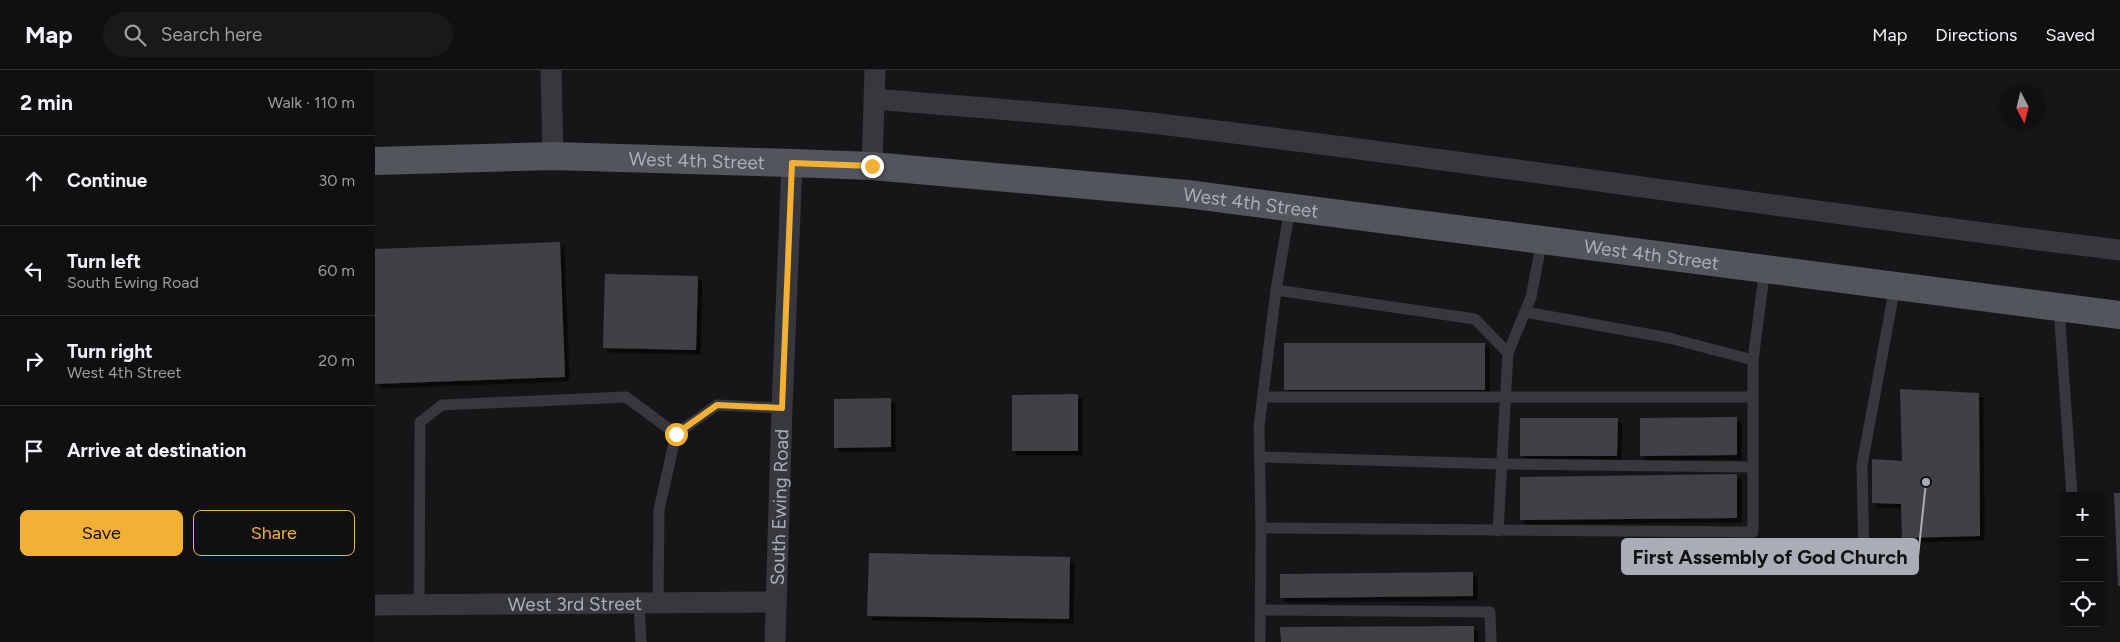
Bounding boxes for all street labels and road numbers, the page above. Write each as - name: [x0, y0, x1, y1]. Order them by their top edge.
- street label: West 4th Street: [628, 147, 765, 174]
- street label: West 4th Street: [1182, 182, 1320, 222]
- street label: West 4th Street: [1583, 234, 1721, 274]
- street label: South Ewing Road: [765, 428, 793, 586]
- street label: West 3rd Street: [508, 592, 642, 616]

